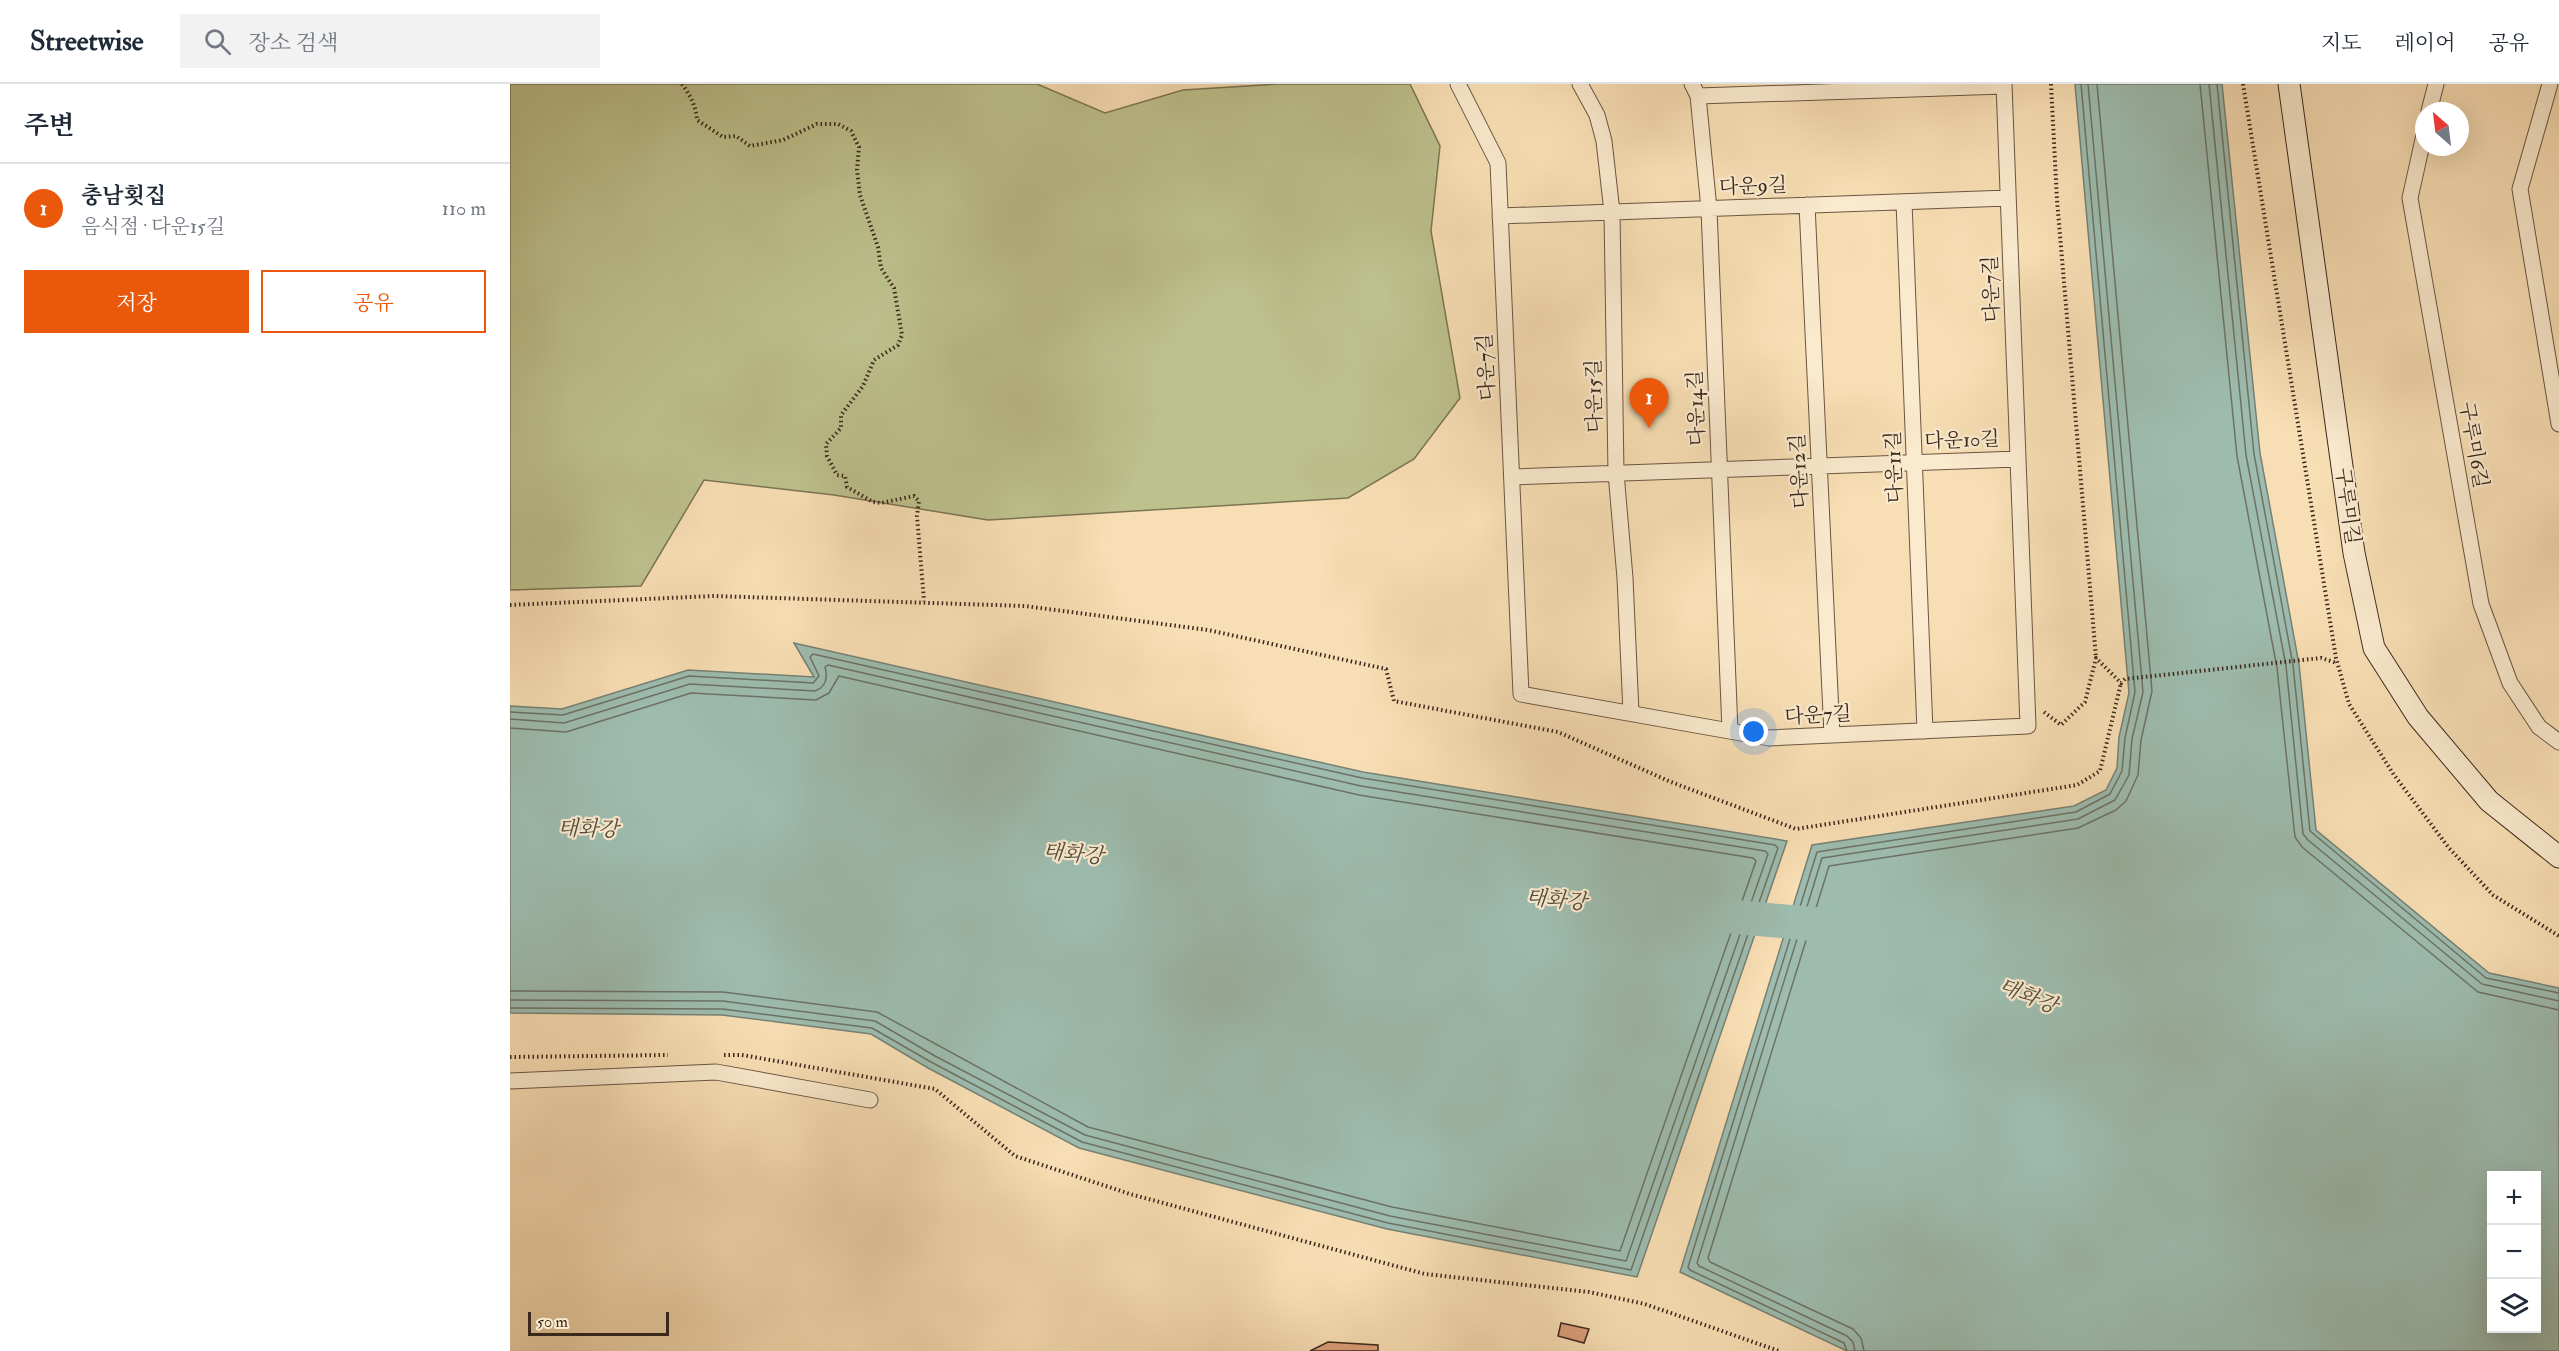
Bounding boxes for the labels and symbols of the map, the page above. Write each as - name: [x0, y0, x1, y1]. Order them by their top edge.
- north arrow: [2415, 102, 2469, 156]
- street label: 다운9길: [1718, 172, 1788, 200]
- street label: 다운7길: [1977, 255, 2005, 323]
- street label: 다운7길: [1472, 333, 1500, 401]
- street label: 다운15길: [1581, 359, 1607, 433]
- street label: 다운14길: [1682, 370, 1710, 446]
- pin: 1: [1630, 378, 1668, 428]
- street label: 구루미6길: [2454, 400, 2494, 490]
- street label: 다운10길: [1924, 426, 2000, 454]
- street label: 다운11길: [1880, 430, 1908, 504]
- street label: 다운12길: [1785, 433, 1813, 509]
- street label: 구루미길: [2330, 466, 2366, 546]
- street label: 다운7길: [1784, 701, 1852, 729]
- your location: [1739, 717, 1768, 746]
- water label: 태화강: [557, 815, 621, 843]
- water label: 태화강: [1042, 838, 1107, 870]
- water label: 태화강: [1525, 884, 1590, 916]
- water label: 태화강: [1995, 972, 2064, 1021]
- scale bar: [528, 1309, 669, 1336]

